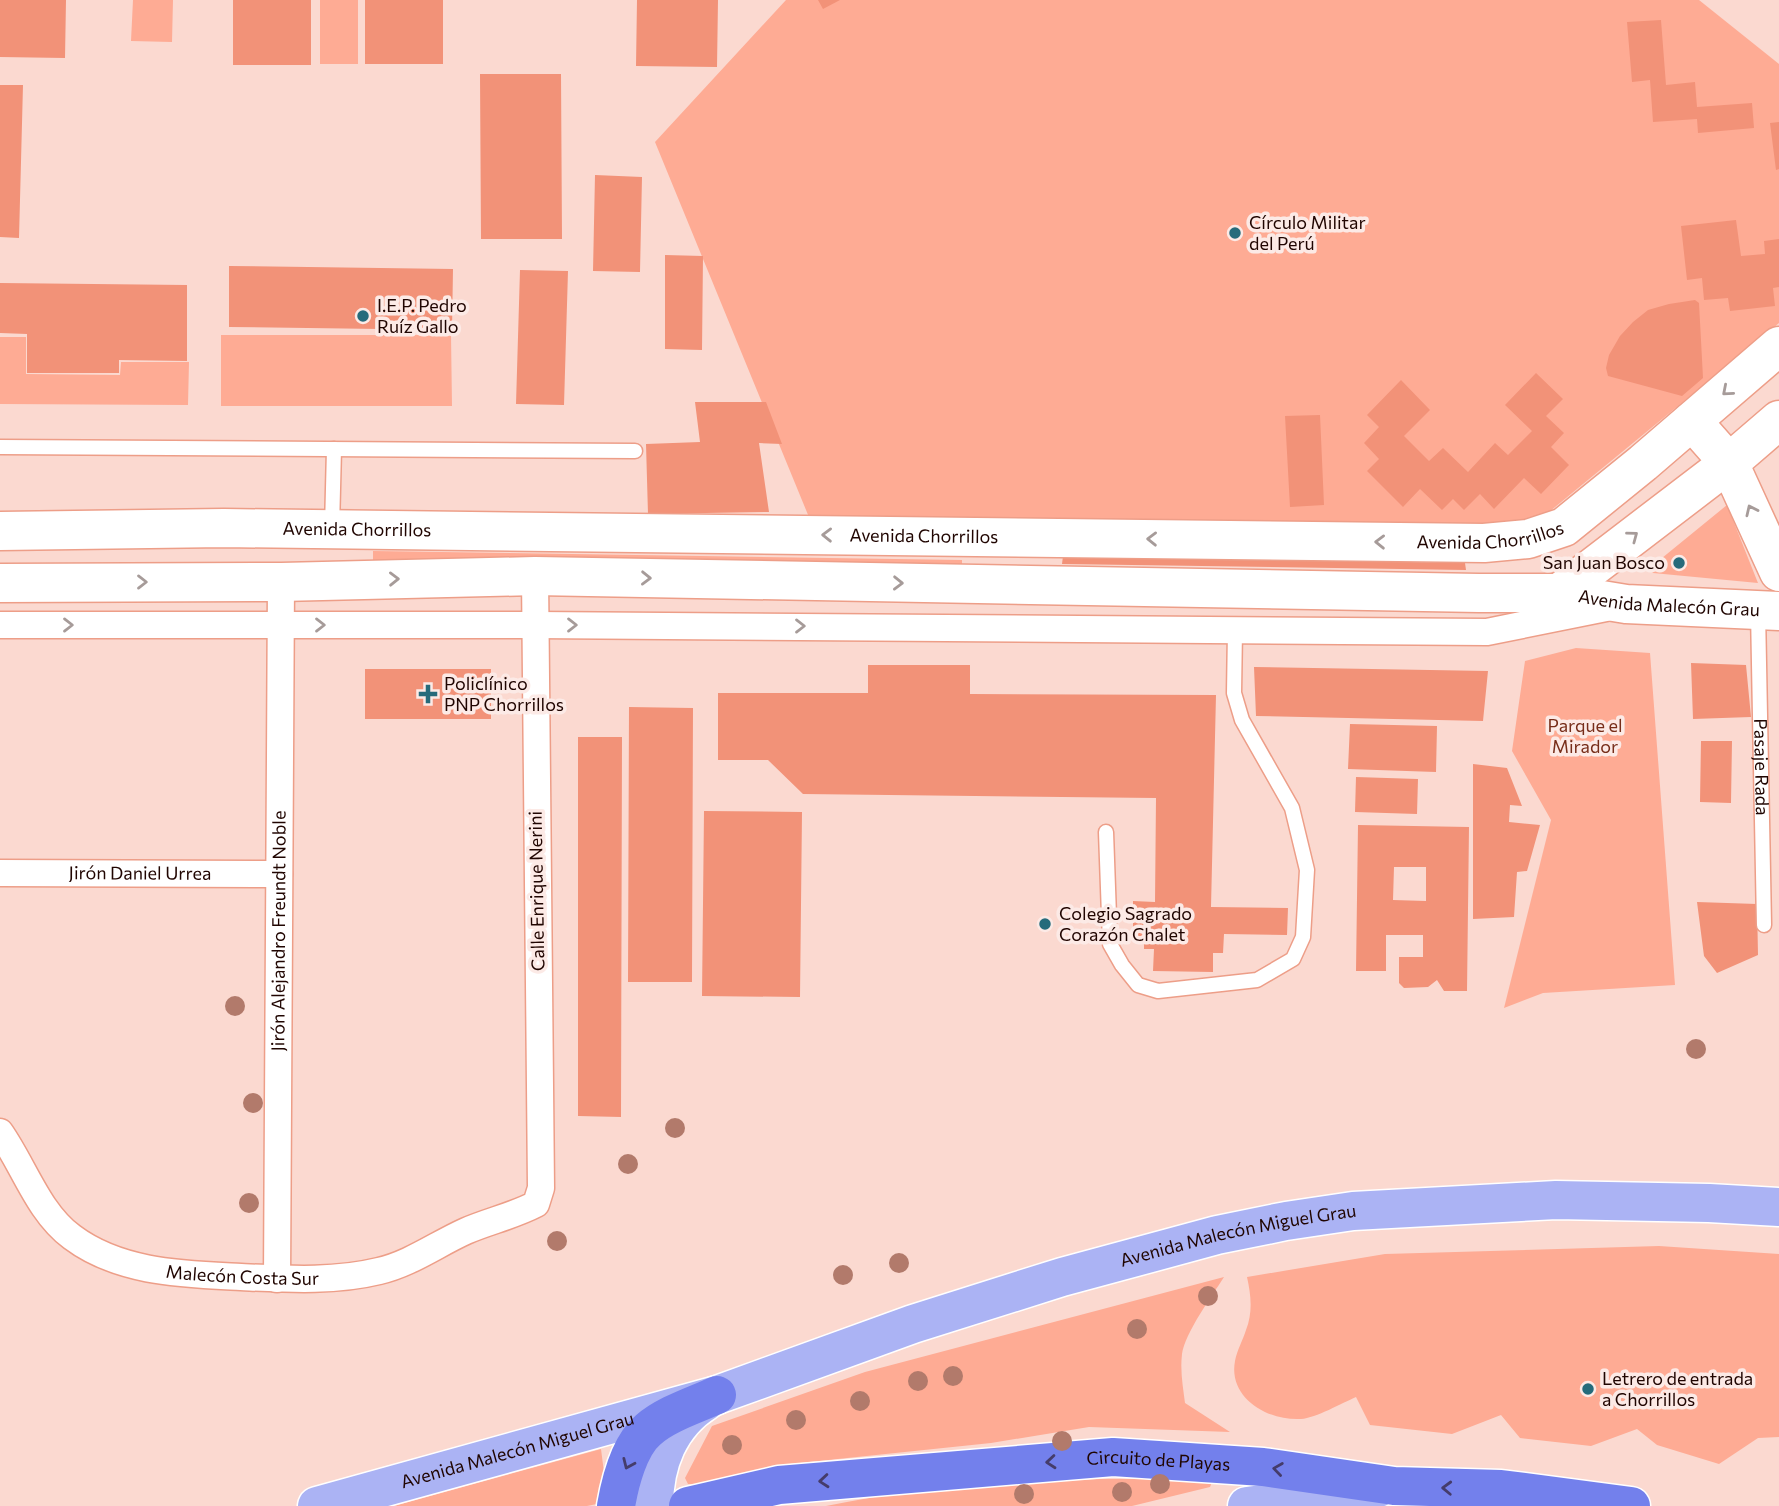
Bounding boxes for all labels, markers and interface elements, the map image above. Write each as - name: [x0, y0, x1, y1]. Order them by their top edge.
- place label: Círculo Militar del Perú: [1249, 211, 1366, 254]
- marker: Círculo Militar del Perú: [1227, 225, 1243, 241]
- place label: I.E.P. Pedro Ruíz Gallo: [377, 294, 467, 337]
- marker: I.E.P. Pedro Ruíz Gallo: [355, 308, 371, 324]
- one-way arrow: [1723, 383, 1736, 395]
- one-way arrow: [1745, 505, 1759, 517]
- street label: Avenida Chorrillos: [1416, 516, 1566, 553]
- street label: Avenida Chorrillos: [282, 517, 432, 540]
- street label: Avenida Chorrillos: [849, 523, 998, 547]
- one-way arrow: [821, 527, 832, 543]
- one-way arrow: [1147, 531, 1157, 547]
- one-way arrow: [1625, 532, 1638, 545]
- one-way arrow: [1374, 534, 1385, 550]
- place label: San Juan Bosco: [1543, 551, 1665, 573]
- marker: San Juan Bosco: [1671, 555, 1687, 571]
- one-way arrow: [641, 570, 651, 586]
- one-way arrow: [388, 572, 399, 587]
- one-way arrow: [137, 574, 147, 590]
- one-way arrow: [893, 575, 903, 591]
- street label: Avenida Malecón Grau: [1577, 584, 1760, 620]
- one-way arrow: [63, 617, 74, 633]
- one-way arrow: [315, 617, 326, 633]
- one-way arrow: [567, 617, 578, 633]
- one-way arrow: [795, 618, 805, 634]
- place label: Policlínico PNP Chorrillos: [444, 672, 564, 715]
- marker: Policlínico PNP Chorrillos: [418, 684, 438, 704]
- park label: Parque el Mirador: [1547, 714, 1623, 757]
- street label: Pasaje Rada: [1750, 718, 1774, 816]
- street label: Jirón Alejandro Freundt Noble: [266, 811, 290, 1051]
- street label: Calle Enrique Nerini: [524, 811, 548, 971]
- street label: Jirón Daniel Urrea: [69, 861, 211, 884]
- place label: Colegio Sagrado Corazón Chalet: [1059, 902, 1192, 945]
- marker: Colegio Sagrado Corazón Chalet: [1037, 916, 1053, 932]
- street label: Avenida Malecón Miguel Grau: [1117, 1199, 1358, 1271]
- street label: Malecón Costa Sur: [165, 1260, 319, 1289]
- place label: Letrero de entrada a Chorrillos: [1602, 1367, 1753, 1410]
- marker: Letrero de entrada a Chorrillos: [1580, 1381, 1596, 1397]
- street label: Avenida Malecón Miguel Grau: [398, 1407, 636, 1492]
- street label: Circuito de Playas: [1085, 1445, 1231, 1475]
- one-way arrow: [1045, 1454, 1056, 1469]
- one-way arrow: [622, 1457, 636, 1469]
- one-way arrow: [1272, 1462, 1284, 1477]
- one-way arrow: [818, 1473, 829, 1488]
- one-way arrow: [1442, 1480, 1453, 1495]

